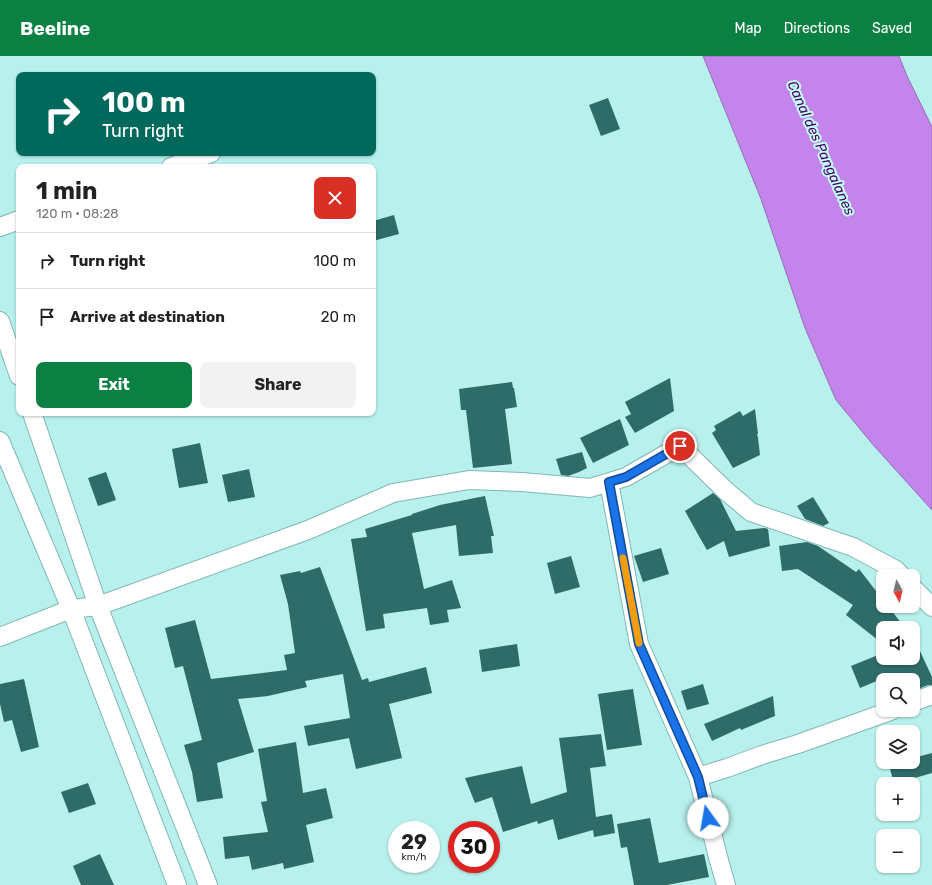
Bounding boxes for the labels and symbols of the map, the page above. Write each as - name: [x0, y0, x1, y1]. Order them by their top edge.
- water label: Canal des Pangalanes: [784, 78, 858, 218]
- pin: [663, 429, 697, 463]
- north arrow: [876, 569, 920, 613]
- position arrow: [687, 797, 729, 839]
- speed limit sign: 30: [448, 821, 500, 873]

